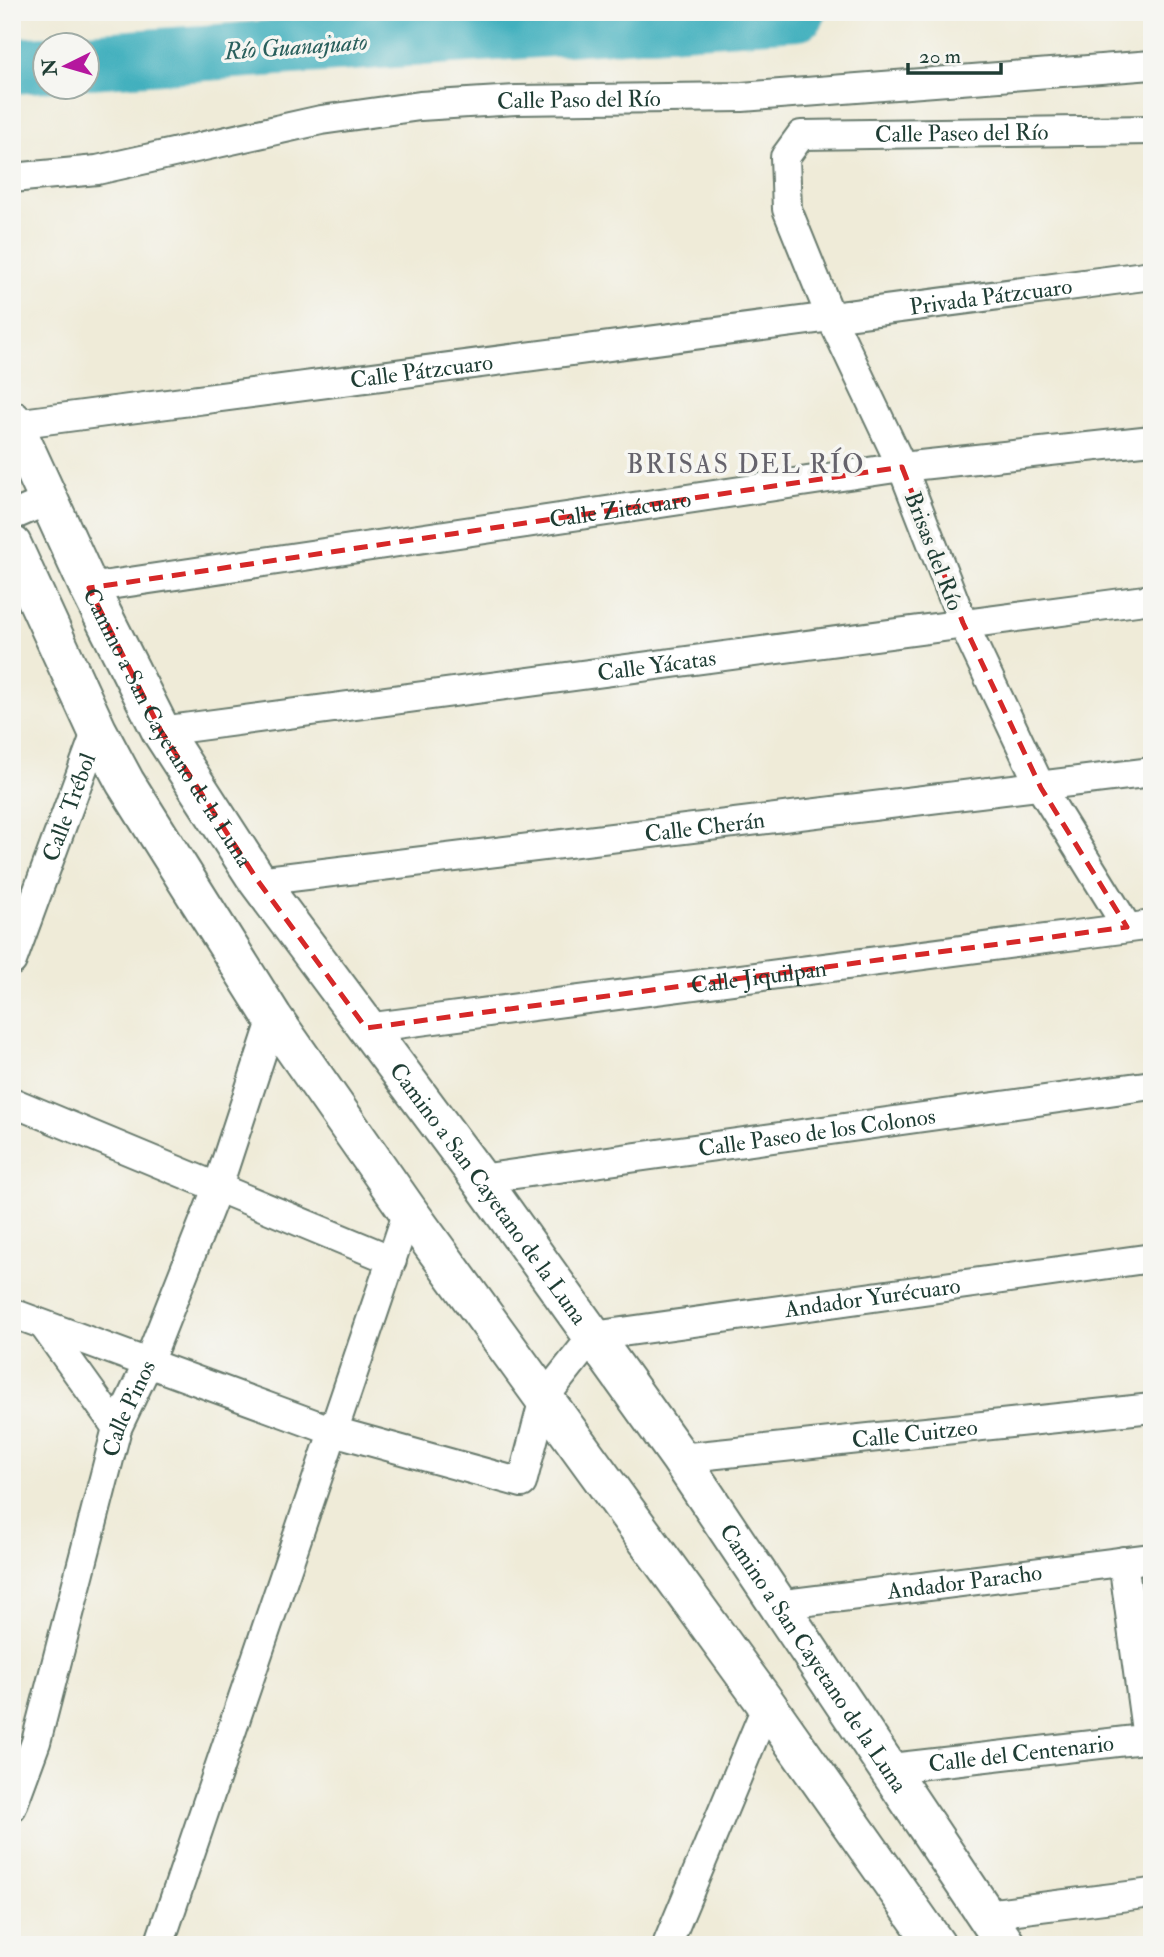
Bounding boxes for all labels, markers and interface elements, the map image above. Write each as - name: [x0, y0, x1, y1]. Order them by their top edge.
- water label: Río Guanajuato: [222, 27, 369, 68]
- north arrow: [32, 32, 102, 102]
- scale bar: [908, 32, 1001, 76]
- text: 20 m: [919, 43, 961, 70]
- text: N: [37, 57, 63, 78]
- street label: Calle Paso del Río: [496, 84, 661, 116]
- street label: Calle Paseo del Río: [875, 117, 1049, 148]
- street label: Privada Pátzcuaro: [907, 271, 1074, 321]
- street label: Calle Pátzcuaro: [348, 347, 495, 394]
- district label: BRISAS DEL RÍO: [627, 447, 865, 481]
- street label: Calle Zitácuaro: [547, 484, 693, 534]
- street label: Brisas del Río: [898, 487, 970, 615]
- street label: Camino a San Cayetano de la Luna: [77, 583, 260, 873]
- street label: Calle Yácatas: [596, 643, 718, 687]
- street label: Calle Trébol: [35, 749, 102, 865]
- street label: Calle Cherán: [643, 805, 767, 848]
- street label: Calle Jiquilpan: [689, 953, 828, 1000]
- street label: Camino a San Cayetano de la Luna: [384, 1057, 594, 1331]
- street label: Calle Paseo de los Colonos: [696, 1101, 937, 1163]
- street label: Andador Yurécuaro: [782, 1270, 962, 1324]
- street label: Calle Pinos: [96, 1355, 162, 1460]
- street label: Calle Cuitzeo: [850, 1412, 979, 1454]
- street label: Camino a San Cayetano de la Luna: [714, 1518, 914, 1798]
- street label: Andador Paracho: [884, 1557, 1044, 1606]
- street label: Calle del Centenario: [927, 1728, 1115, 1778]

